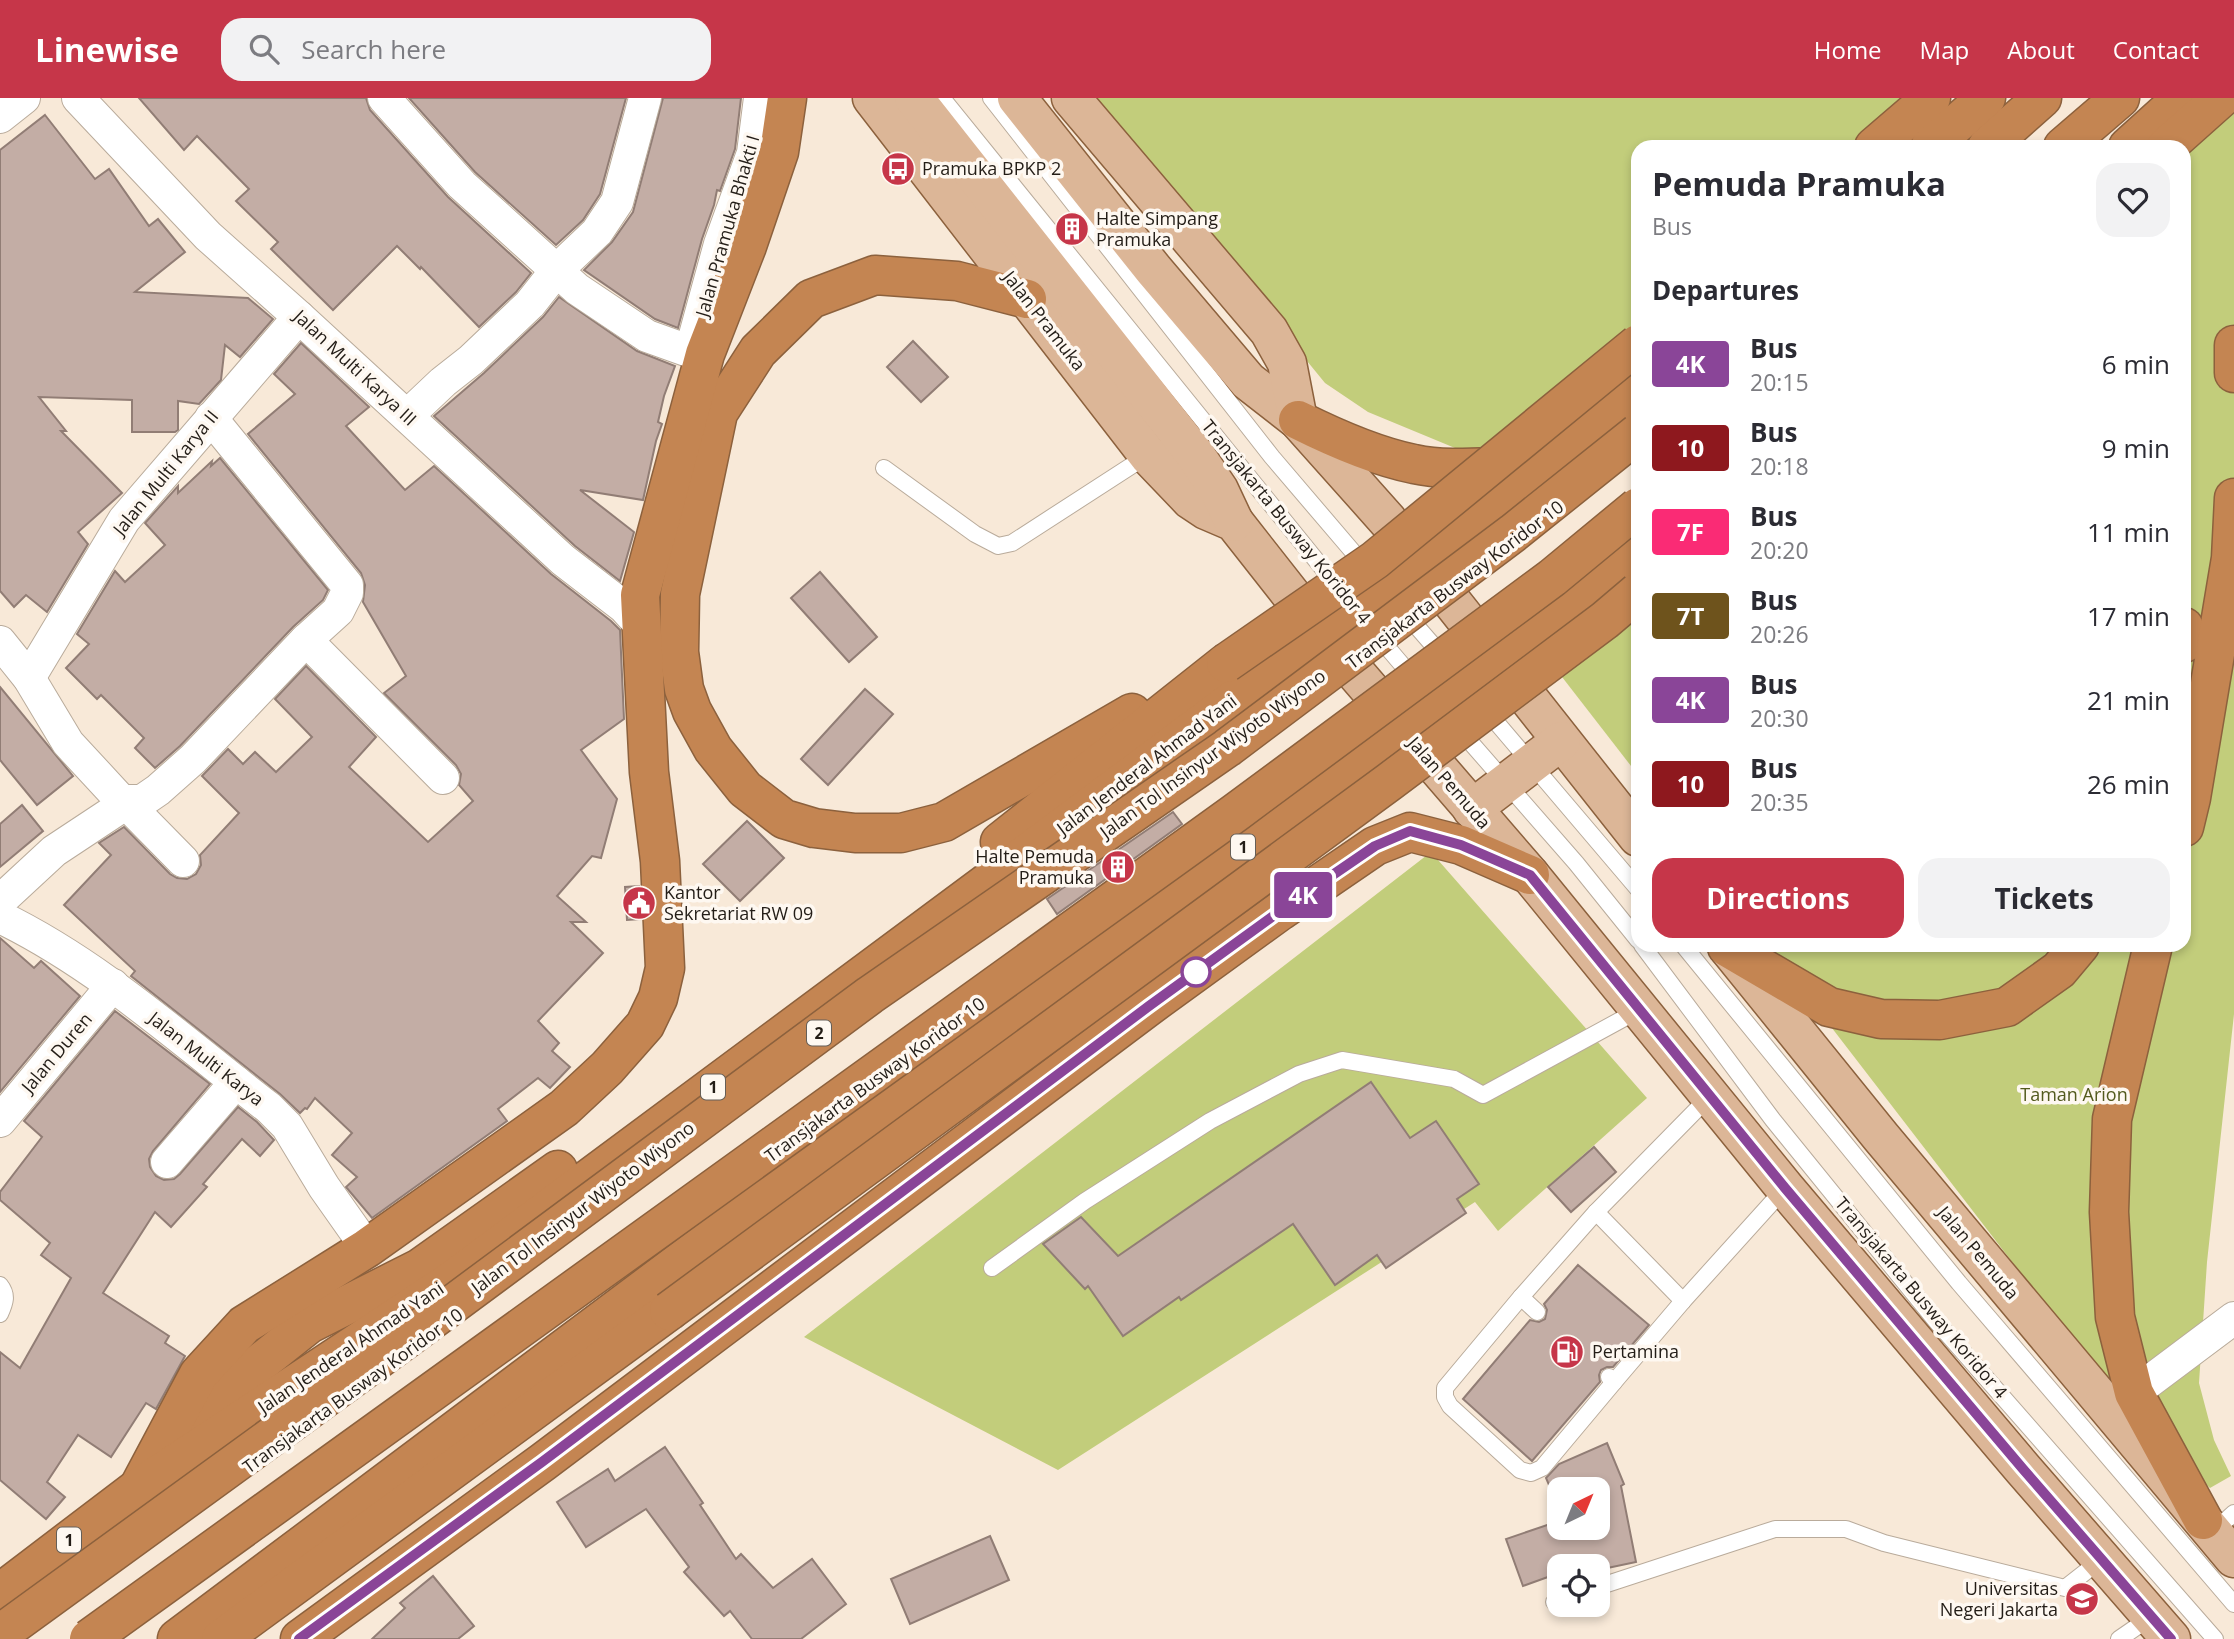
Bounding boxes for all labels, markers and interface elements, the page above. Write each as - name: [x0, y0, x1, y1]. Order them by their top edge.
- search box: [221, 18, 711, 81]
- text: Linewise: [35, 27, 179, 72]
- icon: search: [245, 30, 283, 68]
- text: Search here: [301, 31, 446, 67]
- text: Home: [1814, 33, 1882, 66]
- text: Map: [1920, 33, 1969, 66]
- text: About: [2007, 33, 2075, 66]
- text: Contact: [2113, 33, 2199, 66]
- street label: Jalan Pramuka Bhakti I: [689, 132, 764, 321]
- bus stop icon: Pramuka BPKP 2: [879, 150, 917, 188]
- place label: Pramuka BPKP 2: [922, 156, 1061, 180]
- text: Pemuda Pramuka: [1652, 161, 1946, 206]
- button: heart: [2096, 163, 2170, 237]
- place label: Halte Simpang Pramuka: [1096, 206, 1218, 251]
- building icon: Halte Simpang Pramuka: [1053, 210, 1091, 248]
- text: Bus: [1652, 210, 1692, 242]
- street label: Jalan Pramuka: [997, 264, 1091, 375]
- text: Departures: [1652, 272, 1799, 308]
- street label: Jalan Multi Karya III: [288, 303, 422, 430]
- text: Bus: [1750, 330, 1797, 366]
- text: 6 min: [2102, 346, 2170, 382]
- text: 4K: [1676, 347, 1705, 380]
- text: 20:15: [1750, 366, 1809, 398]
- street label: Jalan Multi Karya II: [106, 405, 223, 542]
- street label: Transjakarta Busway Koridor 4: [1197, 414, 1377, 628]
- text: Bus: [1750, 414, 1797, 450]
- text: 9 min: [2102, 430, 2170, 466]
- text: 10: [1677, 431, 1704, 464]
- text: 20:18: [1750, 450, 1809, 482]
- street label: Transjakarta Busway Koridor 10: [1341, 494, 1568, 674]
- text: Bus: [1750, 498, 1797, 534]
- text: 11 min: [2087, 514, 2170, 550]
- text: 7F: [1677, 515, 1704, 548]
- text: 20:20: [1750, 534, 1809, 566]
- text: Bus: [1750, 582, 1797, 618]
- text: 17 min: [2087, 598, 2170, 634]
- text: 7T: [1677, 599, 1704, 632]
- text: 20:26: [1750, 618, 1809, 650]
- street label: Jalan Tol Insinyur Wiyoto Wiyono: [1093, 663, 1330, 844]
- text: Bus: [1750, 666, 1797, 702]
- text: 21 min: [2087, 682, 2170, 718]
- text: 4K: [1676, 683, 1705, 716]
- street label: Jalan Jenderal Ahmad Yani: [1050, 689, 1241, 841]
- text: 20:30: [1750, 702, 1809, 734]
- street label: Jalan Pemuda: [1402, 730, 1496, 834]
- text: Bus: [1750, 750, 1797, 786]
- text: 26 min: [2087, 766, 2170, 802]
- text: 10: [1677, 767, 1704, 800]
- text: 20:35: [1750, 786, 1809, 818]
- road number: 1: [1231, 834, 1255, 860]
- place label: Halte Pemuda Pramuka: [975, 844, 1094, 889]
- building icon: Halte Pemuda Pramuka: [1099, 848, 1137, 886]
- button: Directions: [1652, 858, 1904, 938]
- button: Tickets: [1918, 858, 2170, 938]
- line badge: 4K: [1272, 872, 1334, 918]
- text: 4K: [1288, 878, 1318, 911]
- place label: Kantor Sekretariat RW 09: [664, 880, 813, 925]
- public building icon: Kantor Sekretariat RW 09: [620, 884, 658, 922]
- unlabelled marker: [1181, 957, 1211, 987]
- street label: Transjakarta Busway Koridor 10: [760, 991, 989, 1167]
- street label: Jalan Multi Karya: [143, 1004, 269, 1111]
- street label: Jalan Duren: [14, 1007, 97, 1099]
- road number: 2: [807, 1021, 831, 1046]
- road number: 1: [701, 1074, 725, 1099]
- park label: Taman Arion: [2020, 1082, 2128, 1106]
- street label: Jalan Tol Insinyur Wiyoto Wiyono: [464, 1115, 699, 1300]
- street label: Transjakarta Busway Koridor 4: [1830, 1192, 2013, 1403]
- street label: Jalan Pemuda: [1931, 1199, 2025, 1304]
- street label: Jalan Jenderal Ahmad Yani: [251, 1276, 448, 1420]
- street label: Transjakarta Busway Koridor 10: [238, 1302, 467, 1478]
- fuel station icon: Pertamina: [1548, 1333, 1586, 1371]
- place label: Pertamina: [1592, 1339, 1679, 1363]
- north arrow: [1547, 1477, 1610, 1540]
- map controls: [1547, 1477, 1610, 1617]
- road number: 1: [57, 1528, 81, 1552]
- button: locate: [1547, 1554, 1610, 1617]
- place label: Universitas Negeri Jakarta: [1940, 1576, 2058, 1621]
- school or university icon: Universitas Negeri Jakarta: [2063, 1580, 2101, 1618]

